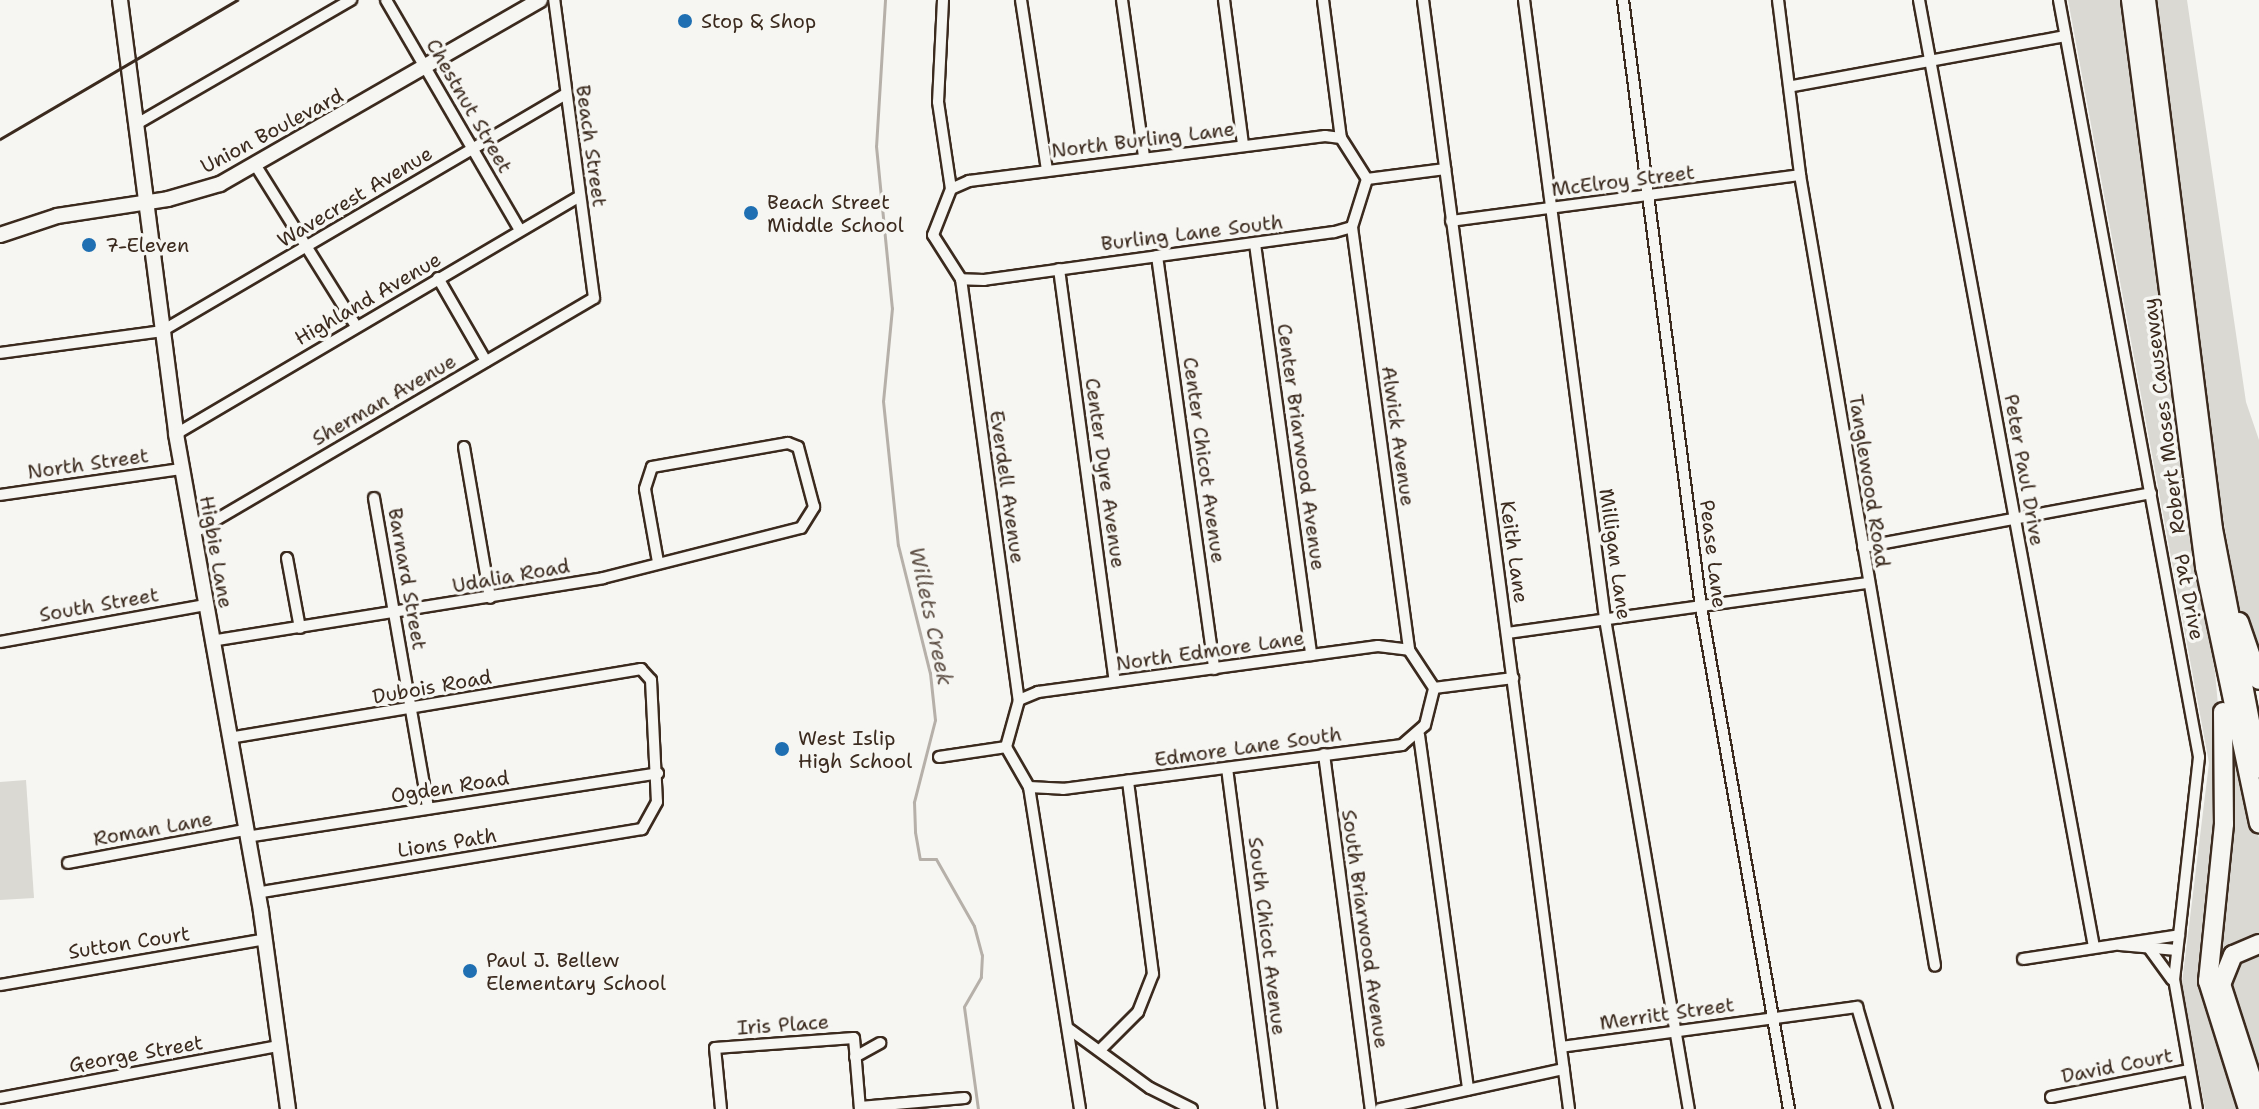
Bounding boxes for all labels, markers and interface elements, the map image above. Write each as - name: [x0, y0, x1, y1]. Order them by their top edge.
- place label: Stop & Shop: [701, 9, 816, 33]
- marker: Stop & Shop: [676, 12, 694, 30]
- street label: Chestnut Street: [421, 35, 517, 177]
- street label: Union Boulevard: [197, 83, 347, 179]
- street label: Beach Street: [571, 83, 611, 209]
- street label: North Burling Lane: [1050, 117, 1236, 163]
- street label: Wavecrest Avenue: [273, 141, 437, 253]
- street label: McElroy Street: [1550, 160, 1696, 202]
- place label: Beach Street Middle School: [767, 190, 904, 237]
- marker: Beach Street Middle School: [742, 204, 760, 222]
- street label: Burling Lane South: [1100, 210, 1284, 256]
- place label: 7-Eleven: [105, 233, 189, 257]
- marker: 7-Eleven: [80, 236, 98, 254]
- street label: Highland Avenue: [291, 247, 445, 351]
- street label: Robert Moses Causeway: [2138, 297, 2190, 535]
- street label: Center Briarwood Avenue: [1272, 322, 1330, 572]
- street label: Sherman Avenue: [308, 349, 460, 451]
- street label: Center Chicot Avenue: [1178, 355, 1230, 565]
- street label: Alwick Avenue: [1376, 364, 1420, 508]
- street label: Center Dyre Avenue: [1080, 376, 1130, 570]
- street label: Peter Paul Drive: [1999, 392, 2049, 548]
- street label: Tanglewood Road: [1843, 393, 1895, 569]
- street label: Everdell Avenue: [984, 409, 1030, 565]
- street label: North Street: [26, 444, 150, 484]
- street label: Milligan Lane: [1594, 487, 1636, 621]
- street label: Higbie Lane: [194, 494, 238, 610]
- street label: Keith Lane: [1495, 499, 1533, 605]
- street label: Pease Lane: [1694, 499, 1732, 609]
- street label: Barnard Street: [383, 506, 431, 652]
- water label: Willets Creek: [903, 544, 959, 688]
- street label: Pat Drive: [2169, 552, 2209, 642]
- street label: Udalia Road: [450, 554, 572, 598]
- street label: South Street: [37, 583, 161, 627]
- street label: North Edmore Lane: [1114, 626, 1306, 676]
- street label: Dubois Road: [371, 665, 493, 709]
- street label: Edmore Lane South: [1153, 722, 1343, 772]
- place label: West Islip High School: [798, 726, 912, 773]
- marker: West Islip High School: [773, 740, 791, 758]
- street label: Ogden Road: [389, 766, 511, 808]
- street label: Roman Lane: [92, 807, 214, 851]
- street label: South Briarwood Avenue: [1336, 808, 1394, 1050]
- street label: Lions Path: [396, 823, 498, 863]
- street label: South Chicot Avenue: [1243, 836, 1291, 1036]
- street label: Sutton Court: [67, 922, 191, 964]
- place label: Paul J. Bellew Elementary School: [486, 948, 666, 995]
- marker: Paul J. Bellew Elementary School: [461, 962, 479, 980]
- street label: Merritt Street: [1598, 993, 1736, 1035]
- street label: Iris Place: [736, 1010, 830, 1040]
- street label: George Street: [67, 1030, 205, 1078]
- street label: David Court: [2059, 1043, 2175, 1089]

